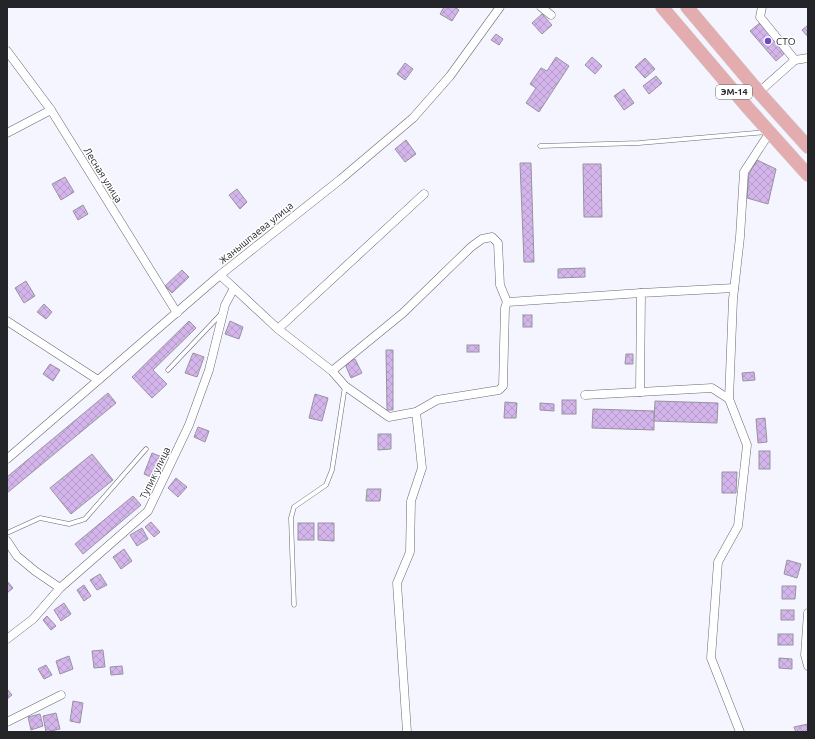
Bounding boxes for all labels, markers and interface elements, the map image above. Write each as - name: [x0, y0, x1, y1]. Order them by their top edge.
- marker: СТО: [763, 36, 773, 46]
- place label: СТО: [776, 36, 796, 47]
- road number: ЭМ-14: [716, 85, 752, 99]
- street label: Лесная улица: [82, 145, 124, 205]
- street label: Жанышпаева улица: [217, 200, 295, 266]
- street label: Тупик улица: [138, 445, 172, 501]

